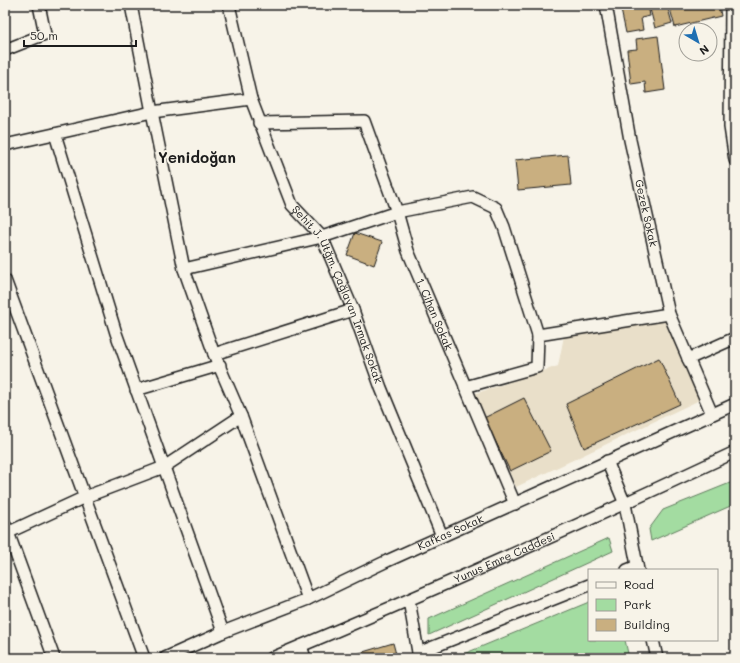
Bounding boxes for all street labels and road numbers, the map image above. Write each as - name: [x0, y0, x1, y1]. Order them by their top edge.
- street label: Gezek Sokak: [632, 178, 662, 248]
- street label: Şehit J. Ütğm. Çağlayan Irmak Sokak: [289, 202, 387, 385]
- street label: 1. Cihan Sokak: [413, 276, 457, 353]
- street label: Kafkas Sokak: [415, 510, 486, 553]
- street label: Yunus Emre Caddesi: [451, 528, 557, 586]

